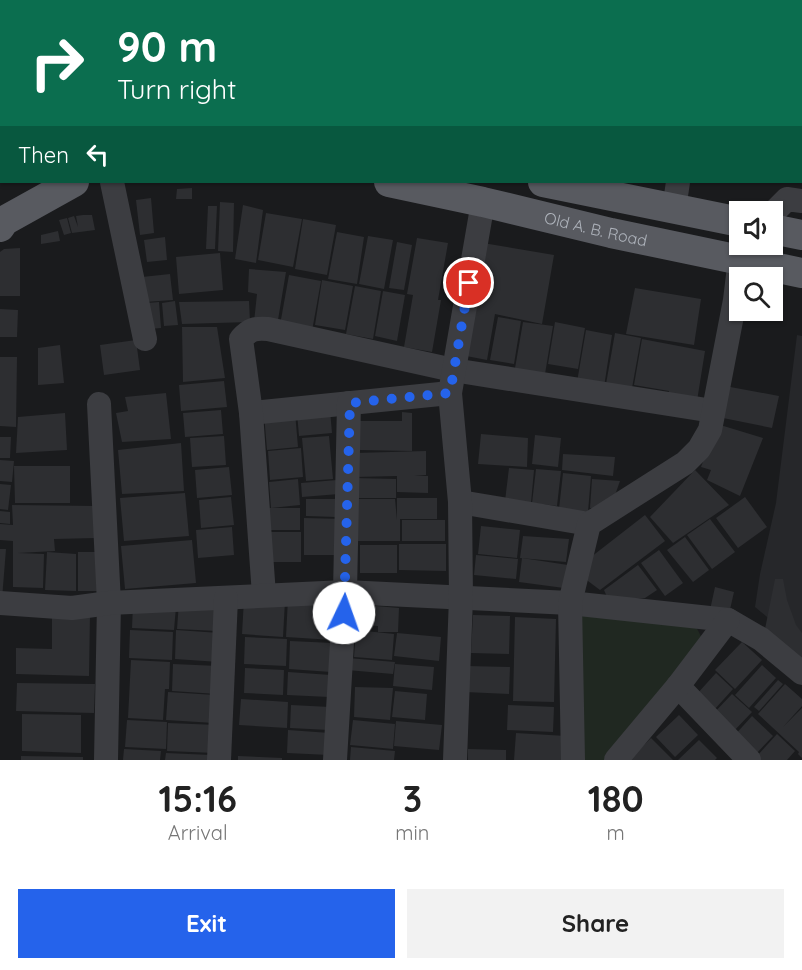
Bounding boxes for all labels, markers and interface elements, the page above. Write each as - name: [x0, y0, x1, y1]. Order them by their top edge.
- text: 90 m: [117, 20, 217, 73]
- icon: right: [18, 24, 96, 102]
- text: Turn right: [117, 72, 236, 106]
- icon: left: [81, 138, 114, 171]
- text: Then: [18, 141, 69, 169]
- map controls: [729, 201, 783, 321]
- button: sound: [729, 201, 783, 255]
- street label: Old A. B. Road: [542, 207, 649, 250]
- pin: [443, 257, 494, 308]
- icon: arrive: [452, 266, 485, 299]
- button: search: [729, 267, 783, 321]
- position arrow: [312, 581, 376, 645]
- text: 15:16: [158, 776, 237, 821]
- text: 3: [403, 776, 422, 821]
- text: 180: [588, 776, 644, 821]
- text: Arrival: [168, 820, 228, 845]
- text: min: [395, 820, 429, 845]
- text: m: [607, 820, 625, 845]
- button: Exit: [18, 889, 395, 958]
- button: Share: [407, 889, 784, 958]

